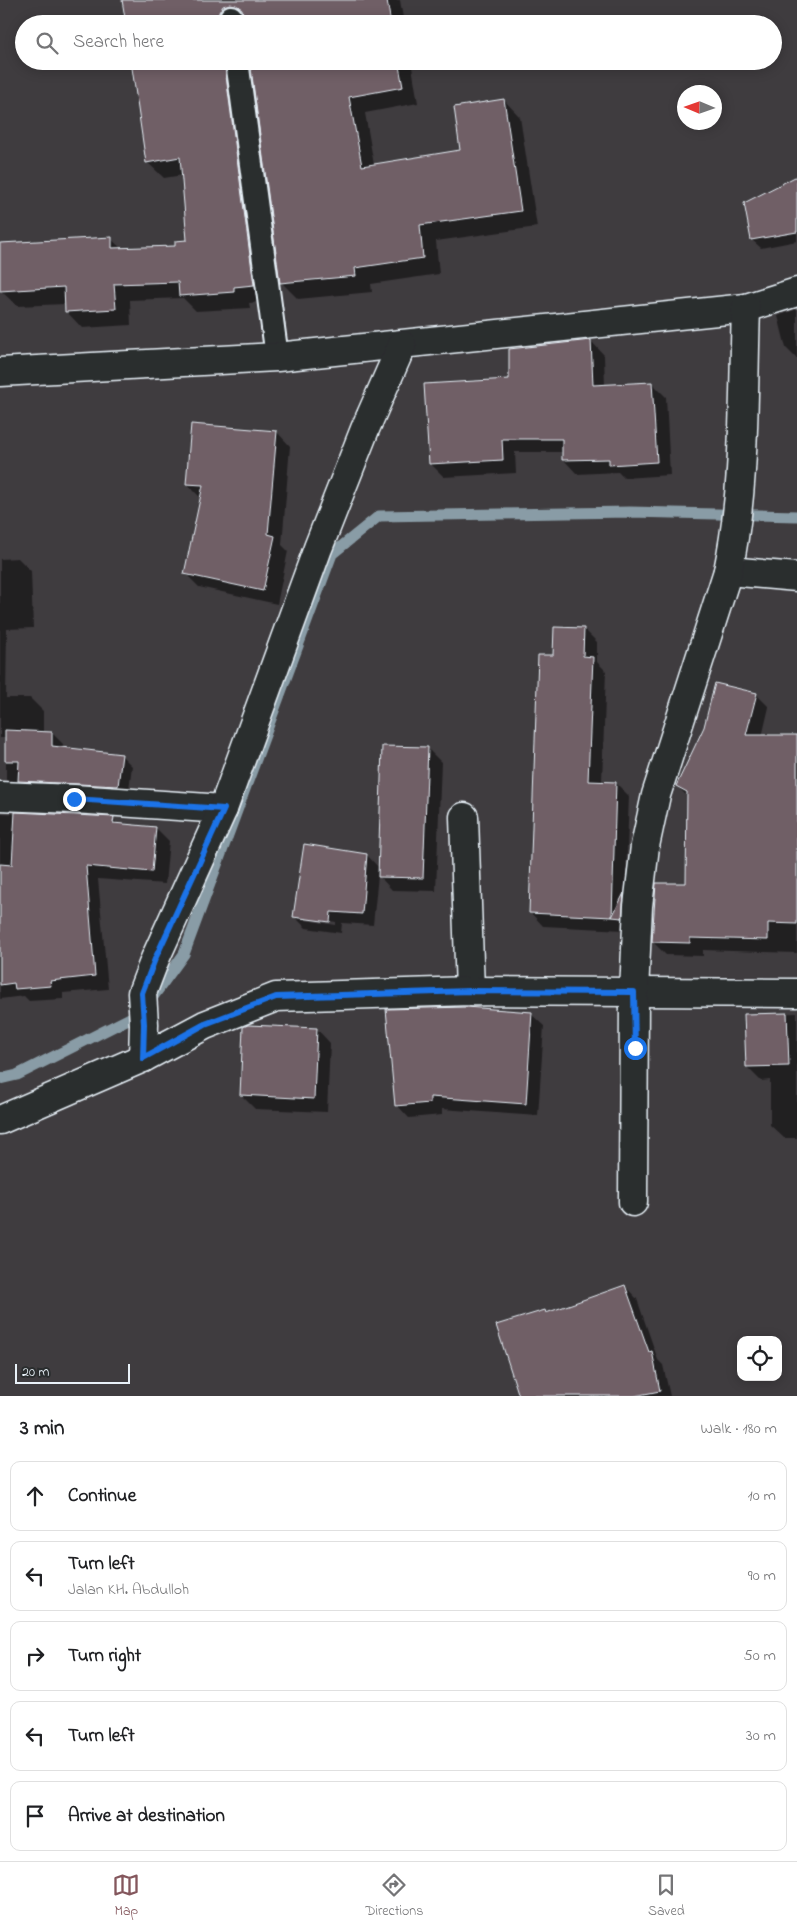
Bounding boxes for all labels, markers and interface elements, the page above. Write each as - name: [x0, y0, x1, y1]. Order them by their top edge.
- search box: [15, 15, 782, 70]
- icon: search: [33, 29, 61, 57]
- text: Search here: [73, 29, 164, 56]
- north arrow: [677, 85, 722, 130]
- route end: [63, 788, 86, 811]
- route start: [624, 1037, 647, 1060]
- map controls: [737, 1336, 782, 1381]
- button: locate: [737, 1336, 782, 1381]
- scale bar: [15, 1361, 130, 1384]
- text: 20 m: [22, 1362, 49, 1383]
- text: 3 min: [20, 1414, 64, 1444]
- text: Walk · 180 m: [700, 1417, 777, 1441]
- icon: ahead: [21, 1482, 49, 1510]
- text: Continue: [68, 1483, 136, 1510]
- text: 10 m: [748, 1484, 776, 1508]
- text: Turn left: [68, 1551, 135, 1578]
- icon: left: [21, 1562, 49, 1590]
- text: 90 m: [748, 1564, 776, 1588]
- text: Jalan KH. Abdulloh: [68, 1578, 189, 1602]
- icon: right: [21, 1642, 49, 1670]
- text: Turn right: [68, 1643, 141, 1670]
- text: 50 m: [744, 1644, 776, 1668]
- icon: left: [21, 1722, 49, 1750]
- text: Turn left: [68, 1723, 135, 1750]
- text: 30 m: [746, 1724, 776, 1748]
- icon: arrive: [21, 1802, 49, 1830]
- text: Arrive at destination: [68, 1803, 225, 1830]
- tab: Map: [112, 1871, 140, 1922]
- tab: Directions: [365, 1871, 423, 1922]
- tab: Saved: [648, 1871, 685, 1922]

